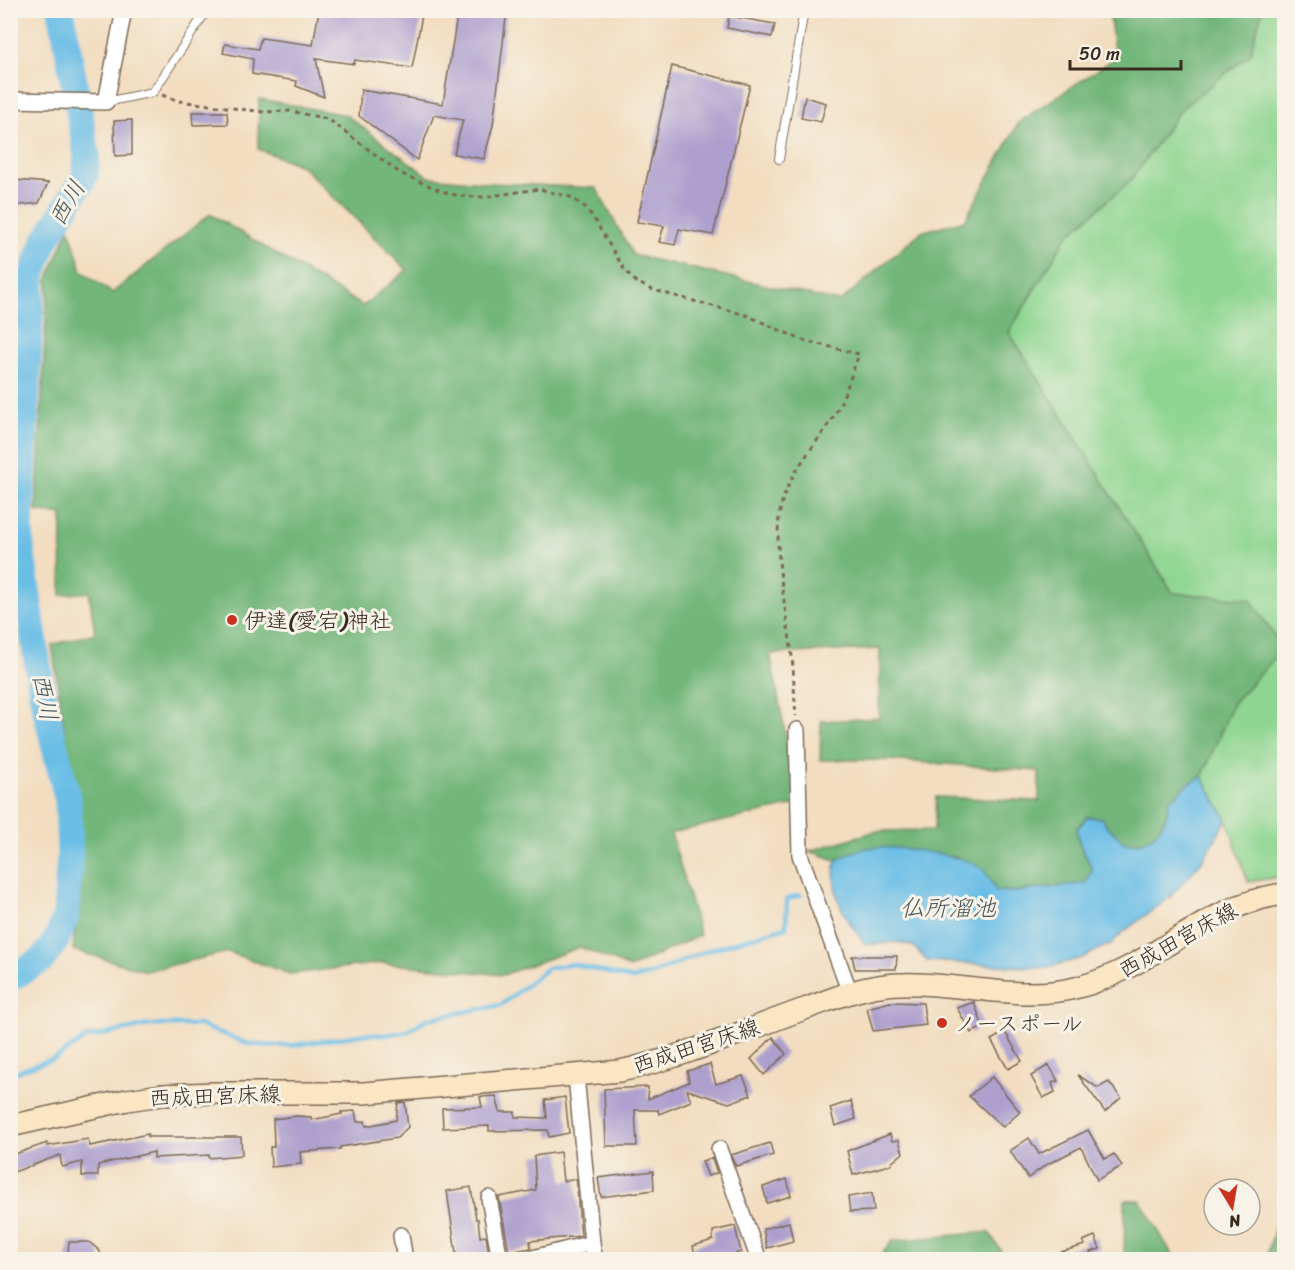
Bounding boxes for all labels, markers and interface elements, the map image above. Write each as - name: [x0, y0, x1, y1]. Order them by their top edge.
- scale bar: [1070, 33, 1181, 71]
- text: 50 m: [1079, 38, 1120, 70]
- water label: 西川: [37, 172, 97, 234]
- place label: 伊達(愛宕)神社: [244, 601, 392, 640]
- marker: 伊達(愛宕)神社: [225, 613, 239, 627]
- water label: 西川: [20, 669, 70, 725]
- water label: 仏所溜池: [900, 887, 997, 929]
- street label: 西成田宮床線: [1111, 891, 1245, 989]
- place label: ノースポール: [954, 1004, 1083, 1043]
- street label: 西成田宮床線: [627, 1007, 765, 1085]
- marker: ノースポール: [935, 1016, 949, 1030]
- street label: 西成田宮床線: [148, 1074, 282, 1118]
- north arrow: [1202, 1177, 1262, 1237]
- text: N: [1226, 1206, 1244, 1237]

